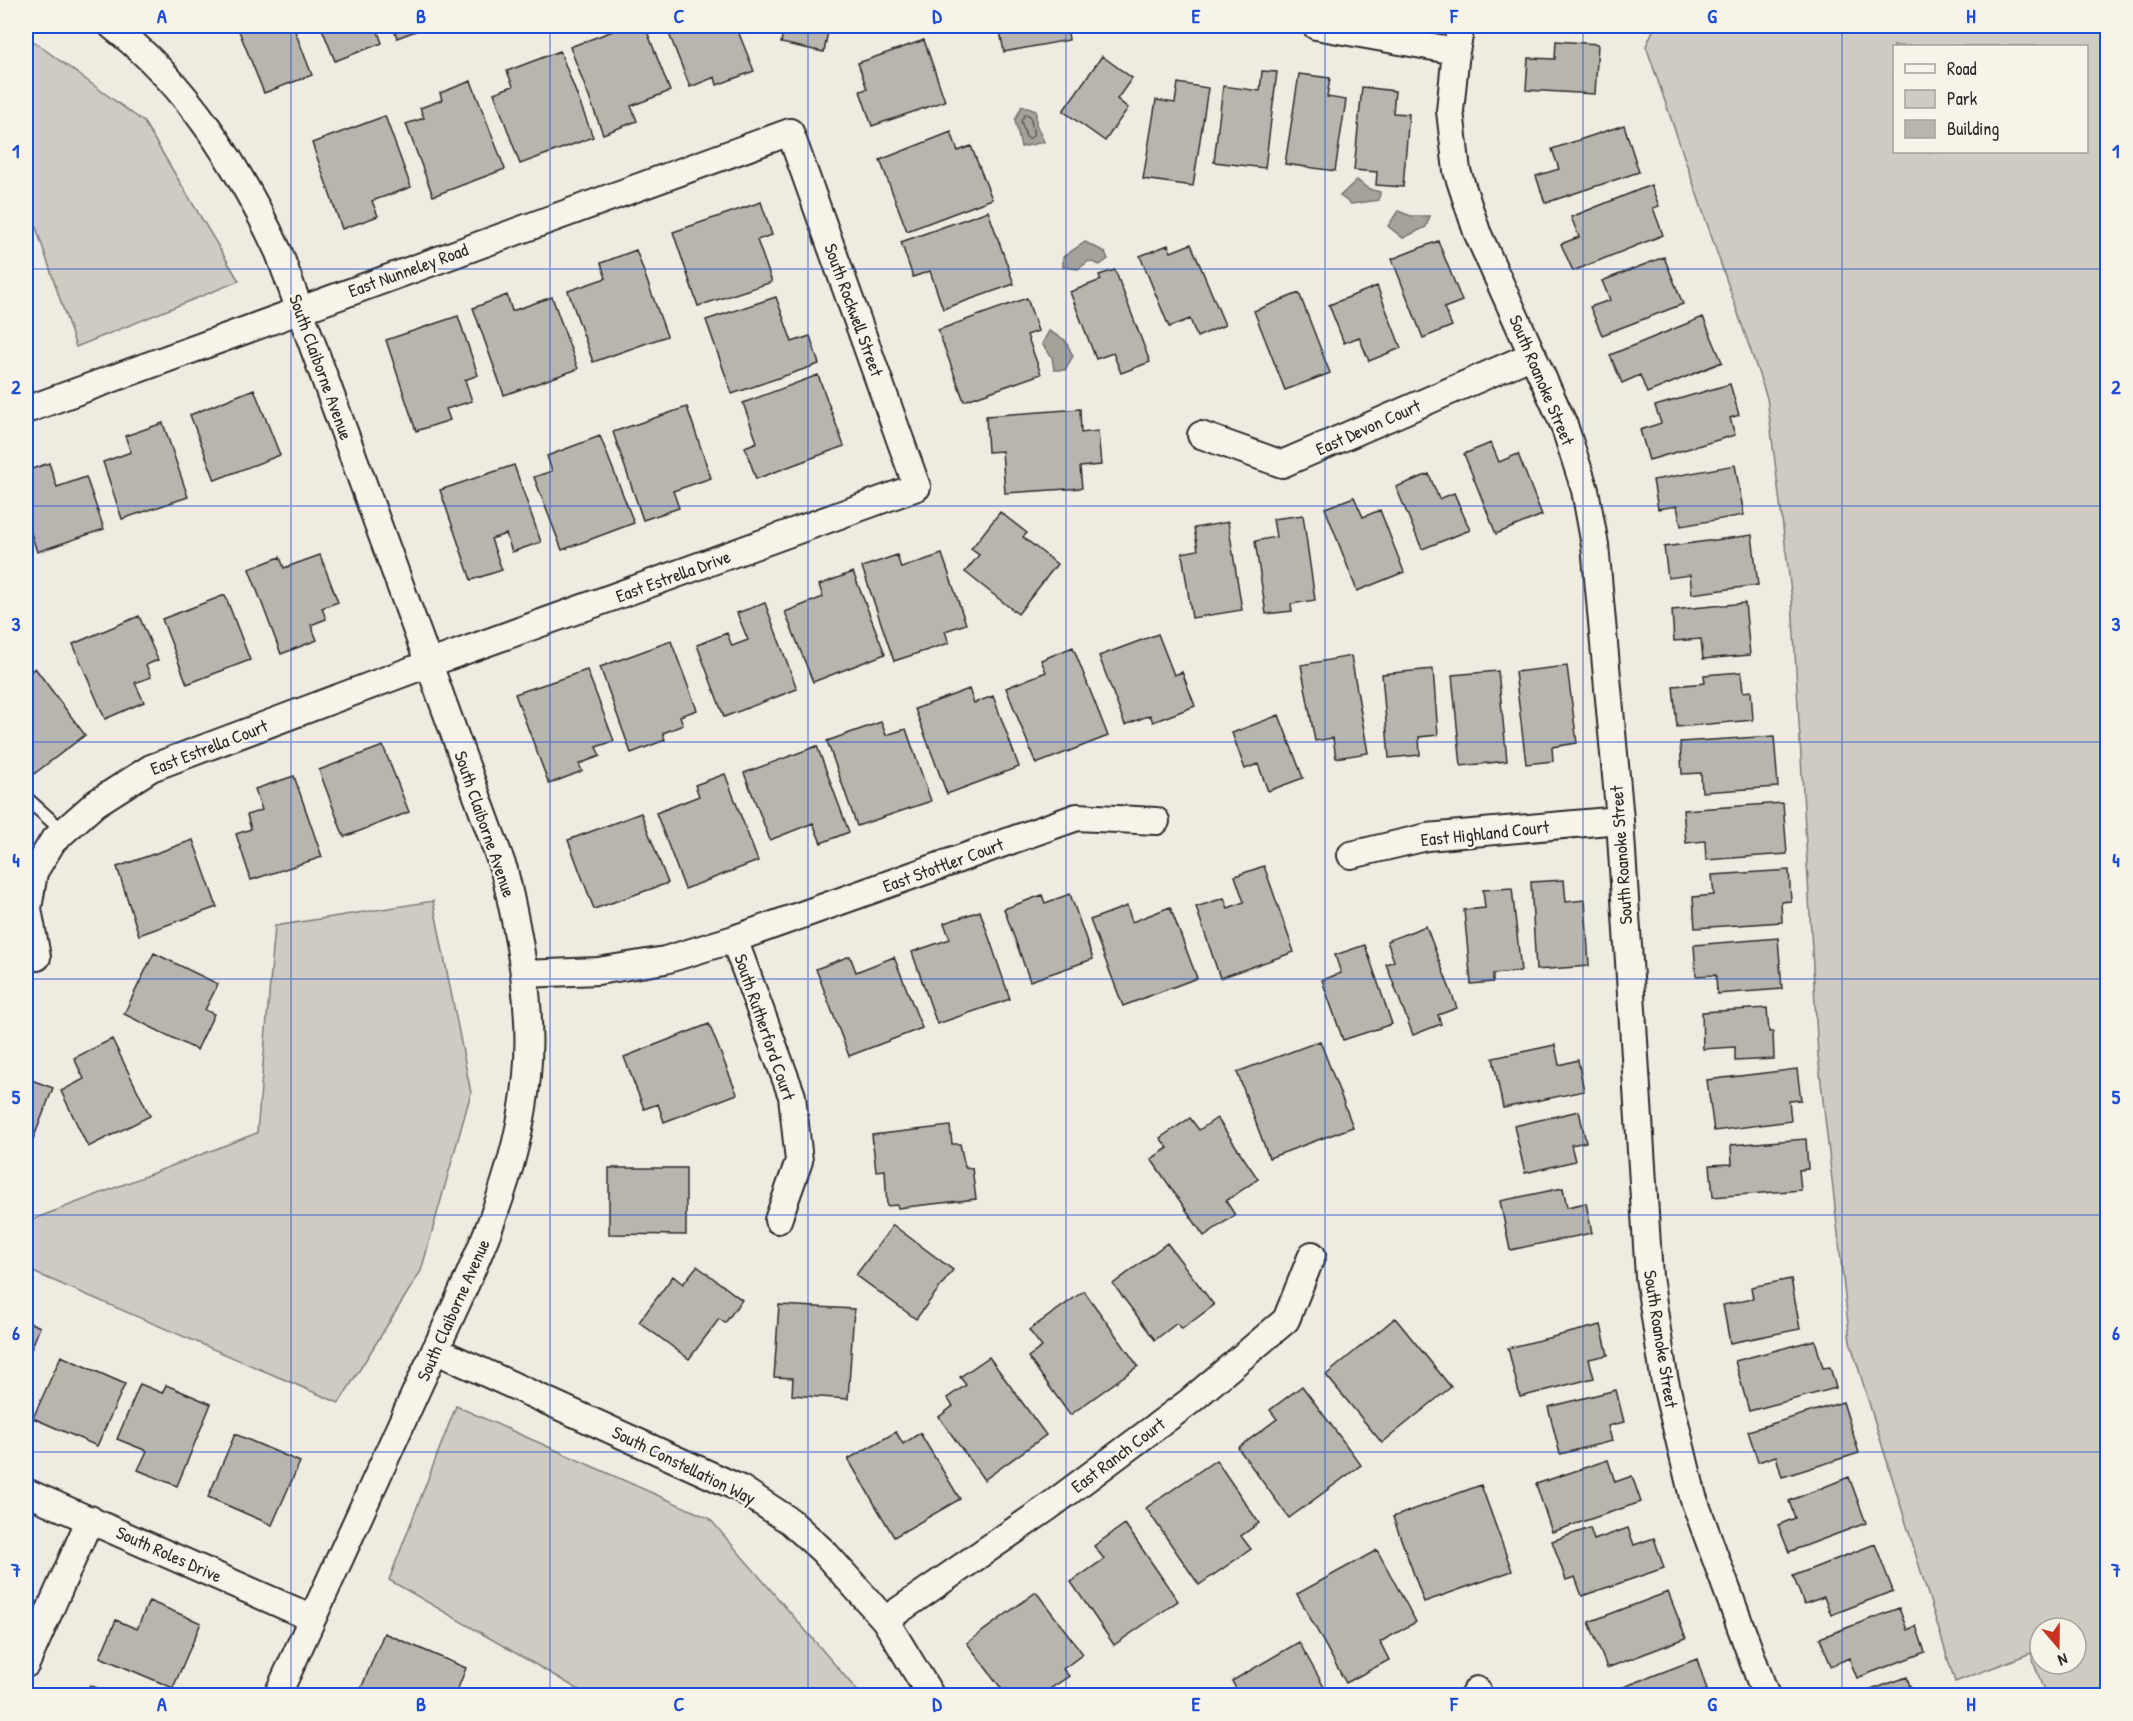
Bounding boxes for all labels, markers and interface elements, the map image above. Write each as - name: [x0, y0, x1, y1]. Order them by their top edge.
- text: A: [157, 2, 167, 29]
- text: B: [416, 2, 426, 29]
- text: C: [674, 2, 685, 29]
- text: D: [932, 2, 942, 29]
- text: E: [1192, 2, 1201, 29]
- text: F: [1449, 2, 1459, 29]
- text: G: [1707, 2, 1717, 29]
- text: H: [1966, 2, 1976, 29]
- legend: [1893, 45, 2088, 153]
- text: Road: [1947, 56, 1977, 81]
- text: Park: [1947, 86, 1978, 111]
- text: Building: [1947, 116, 1999, 141]
- text: 1: [12, 137, 20, 164]
- text: 1: [2112, 137, 2120, 164]
- street label: East Nunneley Road: [345, 237, 471, 303]
- street label: South Rockwell Street: [818, 240, 890, 381]
- street label: South Claiborne Avenue: [283, 291, 359, 443]
- street label: South Roanoke Street: [1503, 311, 1581, 450]
- text: 2: [11, 373, 21, 400]
- text: 2: [2111, 373, 2121, 400]
- street label: East Devon Court: [1312, 392, 1425, 461]
- street label: East Estrella Drive: [612, 544, 734, 608]
- text: 3: [12, 610, 21, 637]
- text: 3: [2112, 610, 2121, 637]
- street label: East Estrella Court: [147, 713, 272, 781]
- street label: South Claiborne Avenue: [448, 748, 522, 900]
- street label: South Roanoke Street: [1604, 784, 1638, 925]
- street label: East Highland Court: [1420, 814, 1551, 852]
- street label: East Stottler Court: [879, 831, 1008, 898]
- text: 4: [12, 846, 20, 873]
- text: 4: [2112, 846, 2120, 873]
- street label: South Rutherford Court: [728, 951, 802, 1104]
- text: 5: [12, 1083, 21, 1110]
- text: 5: [2112, 1083, 2121, 1110]
- street label: South Claiborne Avenue: [410, 1235, 496, 1385]
- street label: South Roanoke Street: [1638, 1268, 1684, 1410]
- text: 6: [12, 1319, 20, 1346]
- text: 6: [2112, 1319, 2120, 1346]
- street label: East Ranch Court: [1066, 1411, 1171, 1499]
- street label: South Constellation Way: [608, 1419, 760, 1511]
- street label: South Roles Drive: [112, 1520, 226, 1588]
- text: 7: [10, 1556, 21, 1583]
- text: 7: [2110, 1556, 2121, 1583]
- north arrow: [2028, 1616, 2088, 1676]
- text: N: [2055, 1648, 2071, 1672]
- text: A: [157, 1690, 167, 1717]
- text: B: [416, 1690, 426, 1717]
- text: C: [674, 1690, 685, 1717]
- text: D: [932, 1690, 942, 1717]
- text: E: [1192, 1690, 1201, 1717]
- text: F: [1449, 1690, 1459, 1717]
- text: G: [1707, 1690, 1717, 1717]
- text: H: [1966, 1690, 1976, 1717]

